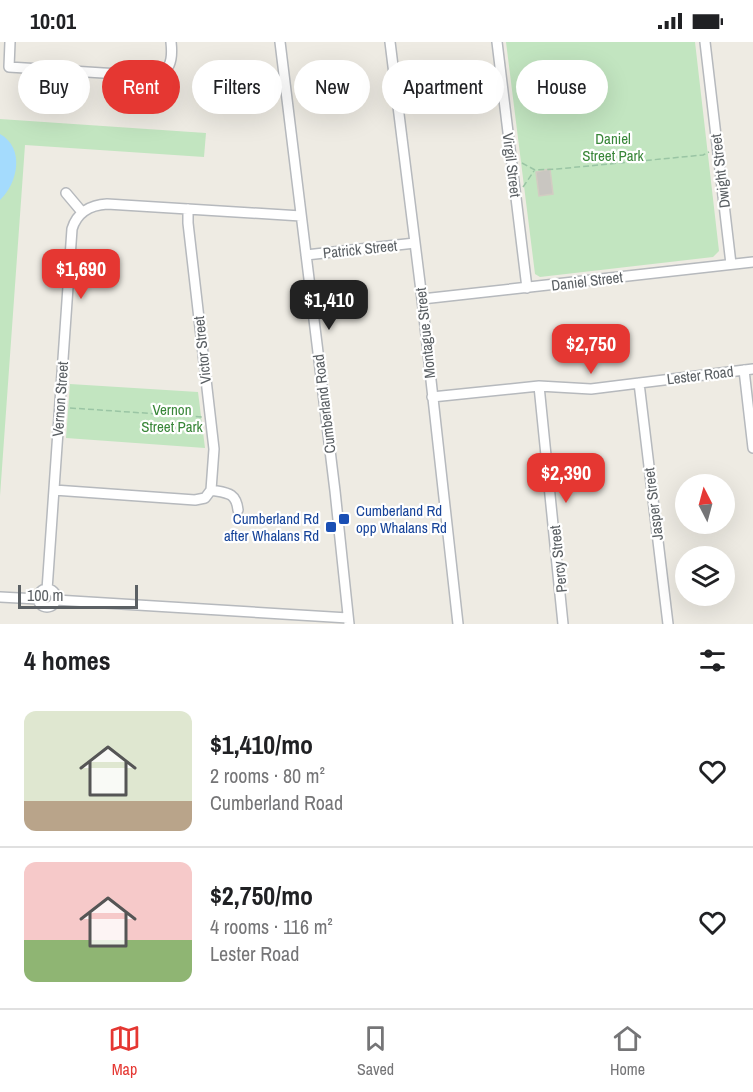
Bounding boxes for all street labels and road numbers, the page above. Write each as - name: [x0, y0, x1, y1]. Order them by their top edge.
- street label: Virgil Street: [498, 132, 526, 199]
- street label: Dwight Street: [705, 132, 735, 209]
- street label: Patrick Street: [322, 235, 399, 263]
- street label: Daniel Street: [550, 266, 624, 296]
- street label: Montague Street: [410, 286, 440, 379]
- street label: Victor Street: [188, 314, 216, 385]
- street label: Cumberland Road: [307, 353, 341, 455]
- street label: Vernon Street: [47, 360, 73, 437]
- street label: Lester Road: [665, 360, 735, 390]
- street label: Jasper Street: [638, 466, 668, 542]
- street label: Percy Street: [544, 524, 572, 594]

